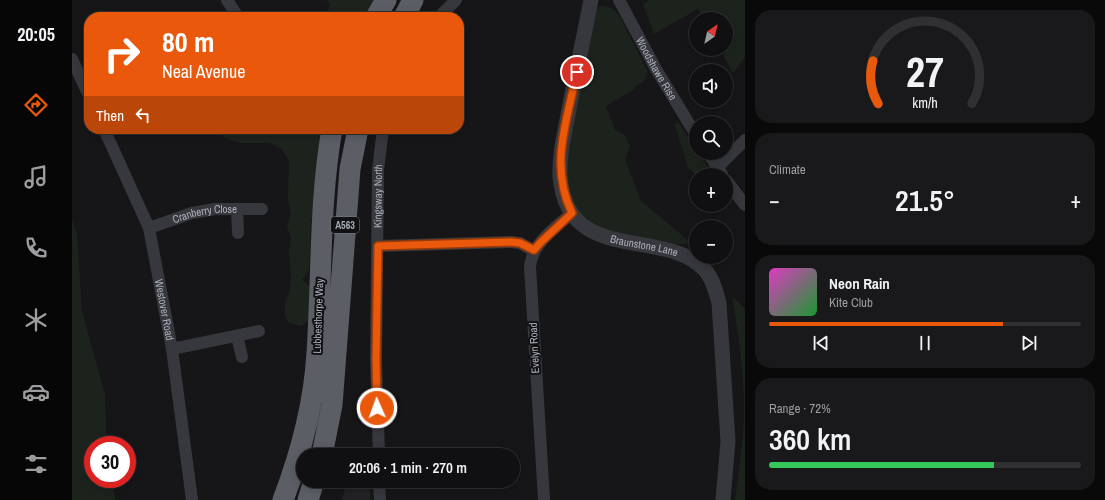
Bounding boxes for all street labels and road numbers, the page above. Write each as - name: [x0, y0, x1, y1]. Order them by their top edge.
- street label: Woodshawe Rise: [633, 34, 680, 103]
- street label: Kingsway North: [370, 163, 386, 228]
- street label: Cranberry Close: [170, 202, 237, 226]
- road number: A563: [331, 217, 359, 233]
- street label: Braunstone Lane: [609, 231, 680, 260]
- street label: Westover Road: [152, 278, 177, 342]
- street label: Lubbesthorpe Way: [310, 278, 326, 354]
- street label: Evelyn Road: [526, 322, 542, 374]

